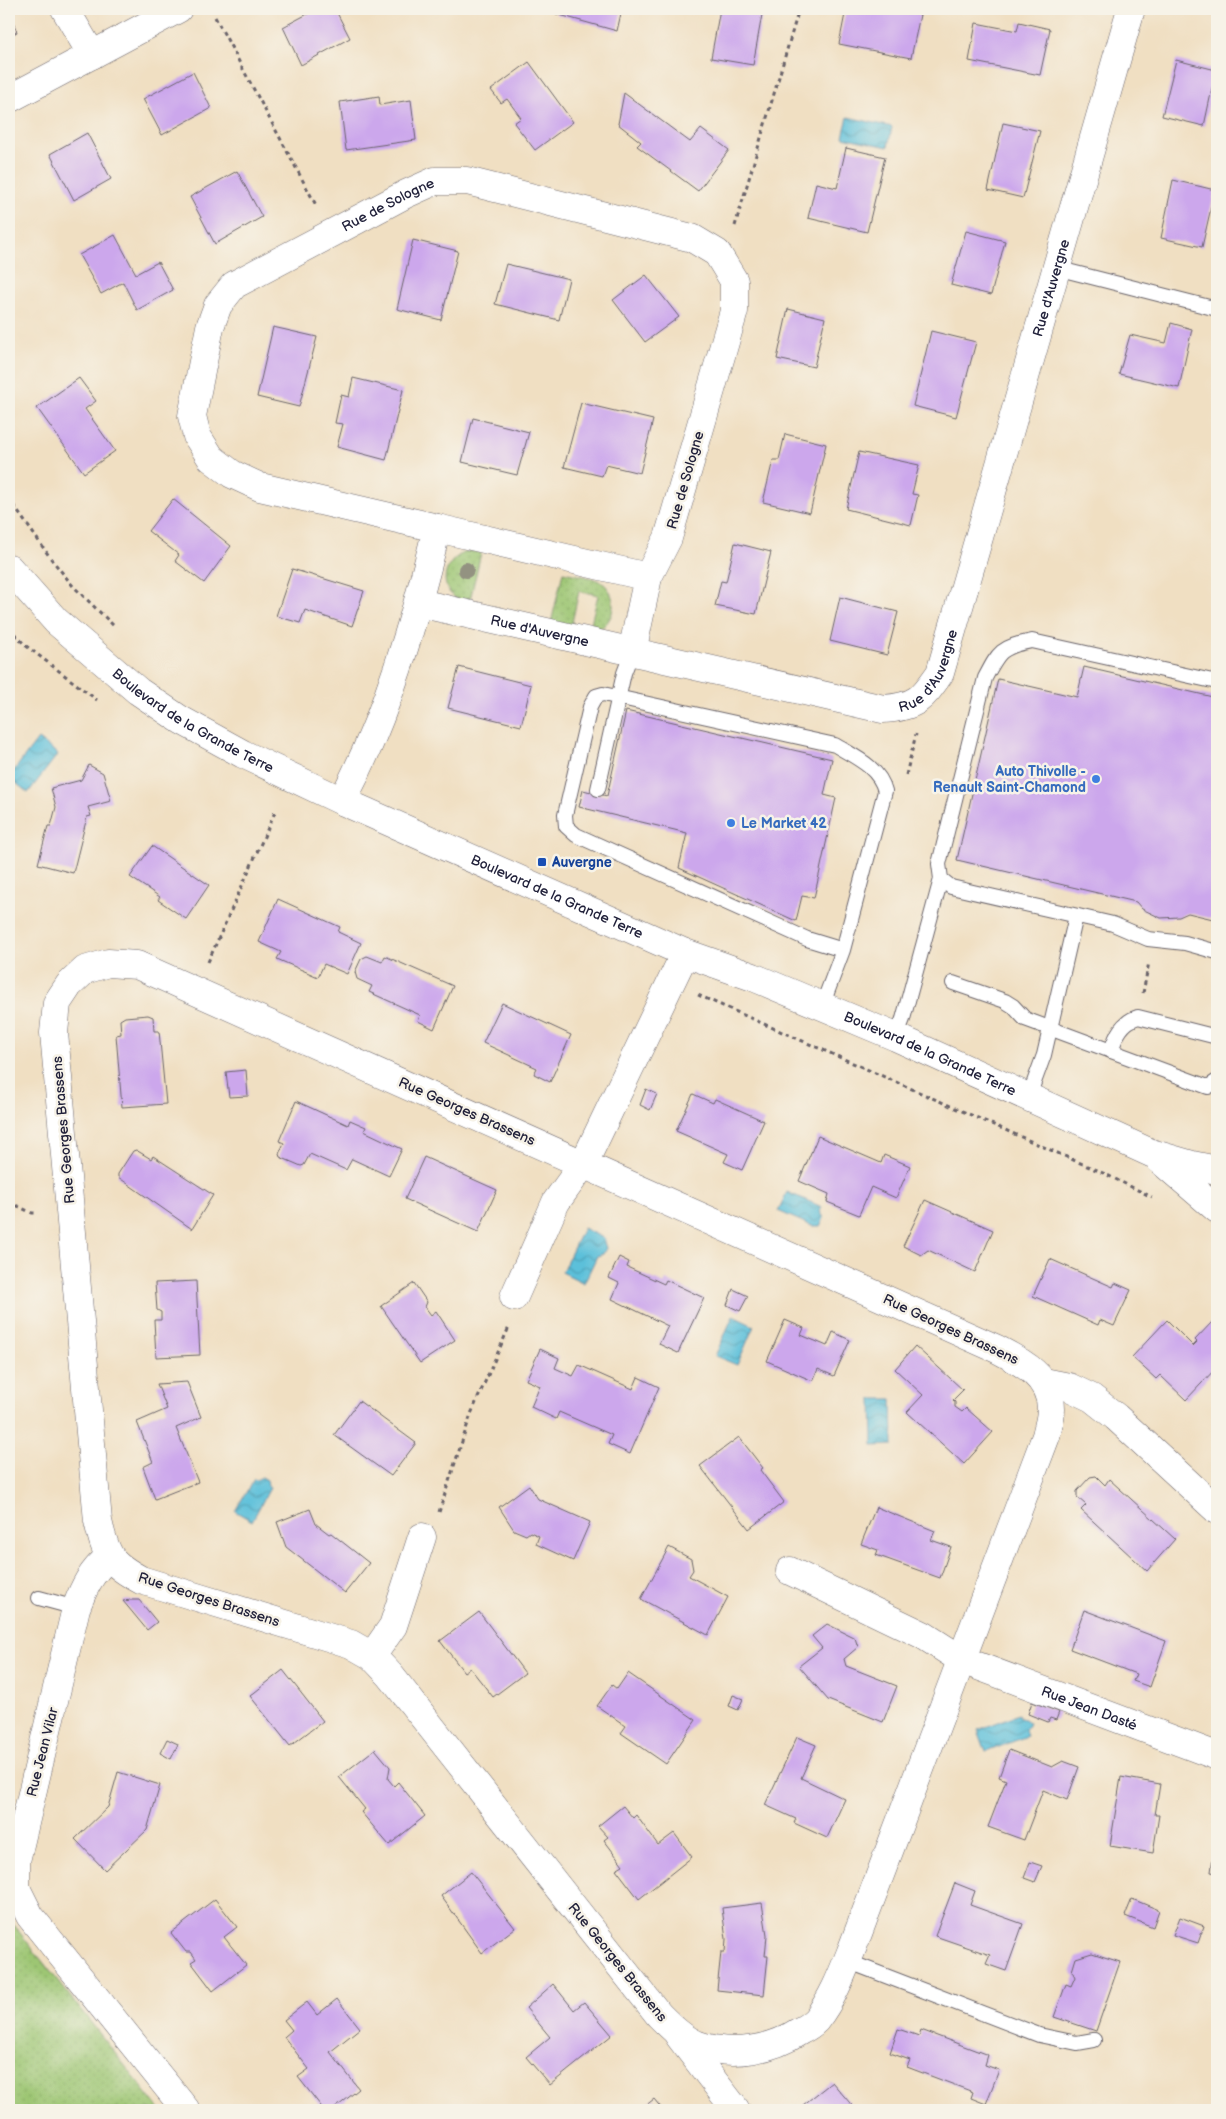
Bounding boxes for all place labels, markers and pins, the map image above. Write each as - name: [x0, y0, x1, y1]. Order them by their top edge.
- place label: Auto Thivolle - Renault Saint-Chamond: [933, 763, 1086, 796]
- marker: Auto Thivolle - Renault Saint-Chamond: [1090, 773, 1102, 785]
- place label: Le Market 42: [741, 815, 827, 832]
- marker: Le Market 42: [725, 817, 737, 829]
- place label: Auvergne: [551, 854, 612, 871]
- marker: Auvergne: [536, 856, 548, 868]

